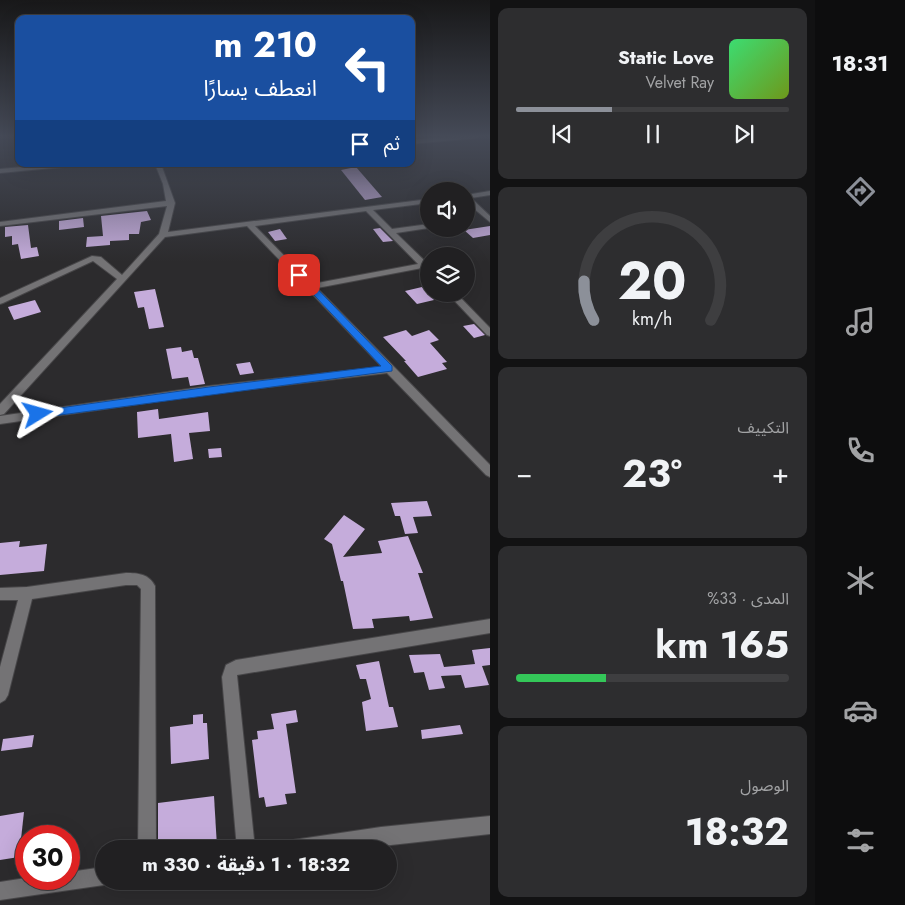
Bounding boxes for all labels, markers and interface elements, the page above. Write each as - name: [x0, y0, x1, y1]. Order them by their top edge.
- text: 210 m: [214, 20, 317, 70]
- icon: left: [335, 35, 400, 100]
- text: Static Love: [618, 44, 714, 71]
- text: 18:31: [832, 47, 888, 79]
- text: Velvet Ray: [646, 71, 714, 94]
- text: انعطف يسارًا: [204, 72, 317, 104]
- icon: previous: [548, 120, 576, 148]
- icon: pause: [639, 120, 667, 148]
- icon: next: [730, 120, 758, 148]
- icon: arrive: [346, 130, 374, 158]
- text: ثم: [384, 130, 400, 157]
- icon: directions: [843, 174, 878, 209]
- map controls: [420, 182, 475, 302]
- button: sound: [420, 182, 475, 237]
- text: 20: [618, 243, 687, 319]
- button: layers: [420, 247, 475, 302]
- pin: [278, 254, 320, 296]
- icon: arrive: [285, 261, 313, 289]
- icon: music: [843, 304, 878, 339]
- text: km/h: [632, 306, 673, 332]
- position arrow: [11, 387, 63, 439]
- text: التكييف: [737, 416, 789, 439]
- icon: phone: [843, 433, 878, 468]
- text: 23°: [622, 446, 682, 501]
- text: −: [516, 453, 533, 494]
- text: +: [772, 453, 789, 494]
- icon: climate: [843, 563, 878, 598]
- text: المدى · 33%: [707, 587, 789, 610]
- text: 165 km: [655, 617, 789, 672]
- icon: car: [843, 693, 878, 728]
- text: الوصول: [740, 774, 789, 797]
- text: 18:32: [685, 804, 789, 859]
- icon: filters: [843, 823, 878, 858]
- speed limit sign: 30: [15, 825, 80, 890]
- text: 18:32 · 1 دقيقة · 330 m: [142, 851, 350, 878]

